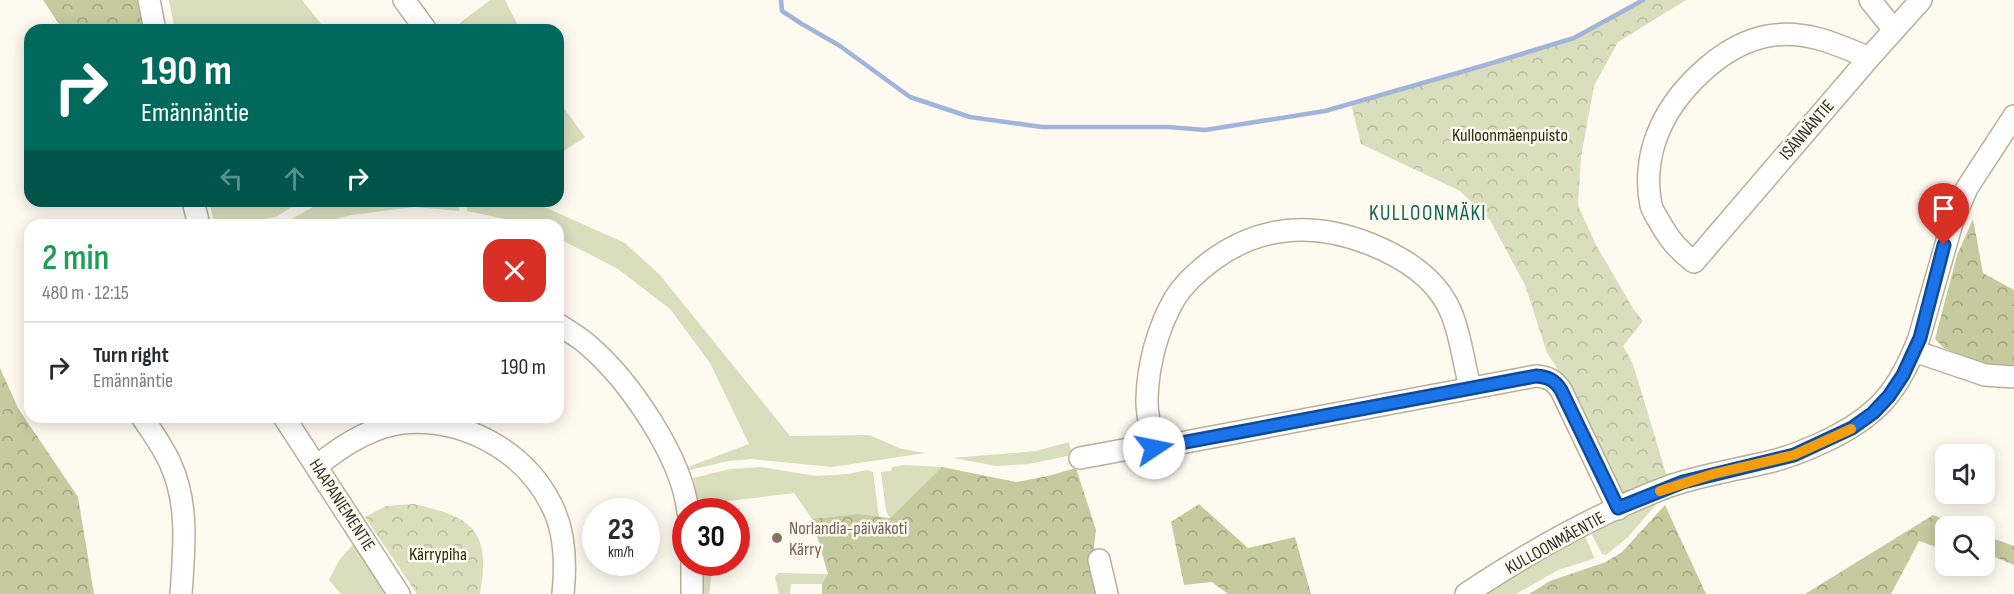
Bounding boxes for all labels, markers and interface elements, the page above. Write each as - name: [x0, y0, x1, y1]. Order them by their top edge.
- text: 190 m: [141, 46, 232, 97]
- icon: right: [42, 48, 120, 126]
- street label: ISÄNNÄNTIE: [1775, 96, 1839, 164]
- text: Emännäntie: [141, 97, 249, 129]
- park label: Kulloonmäenpuisto: [1452, 125, 1568, 146]
- icon: left: [215, 162, 248, 195]
- icon: ahead: [278, 162, 311, 195]
- icon: right: [341, 162, 374, 195]
- pin: [1918, 183, 1969, 245]
- icon: arrive: [1927, 192, 1960, 225]
- district label: KULLOONMÄKI: [1369, 201, 1487, 226]
- text: 2 min: [42, 237, 109, 280]
- button: close: [483, 239, 546, 302]
- text: 480 m · 12:15: [42, 281, 129, 305]
- text: Turn right: [93, 342, 169, 369]
- icon: right: [42, 351, 75, 384]
- text: 190 m: [501, 354, 546, 381]
- text: Emännäntie: [93, 369, 173, 393]
- position arrow: [1122, 416, 1186, 480]
- map controls: [1935, 444, 1995, 576]
- button: sound: [1935, 444, 1995, 504]
- street label: HAAPANIEMENTIE: [304, 455, 380, 555]
- speed limit sign: 30: [672, 498, 750, 576]
- street label: KULLOONMÄENTIE: [1502, 507, 1608, 579]
- text: 23: [608, 512, 634, 548]
- button: search: [1935, 516, 1995, 576]
- place label: Norlandia-päiväkoti Kärry: [789, 518, 907, 560]
- marker: Norlandia-päiväkoti Kärry: [770, 531, 784, 545]
- text: km/h: [608, 543, 634, 562]
- park label: Kärrypiha: [409, 544, 467, 565]

